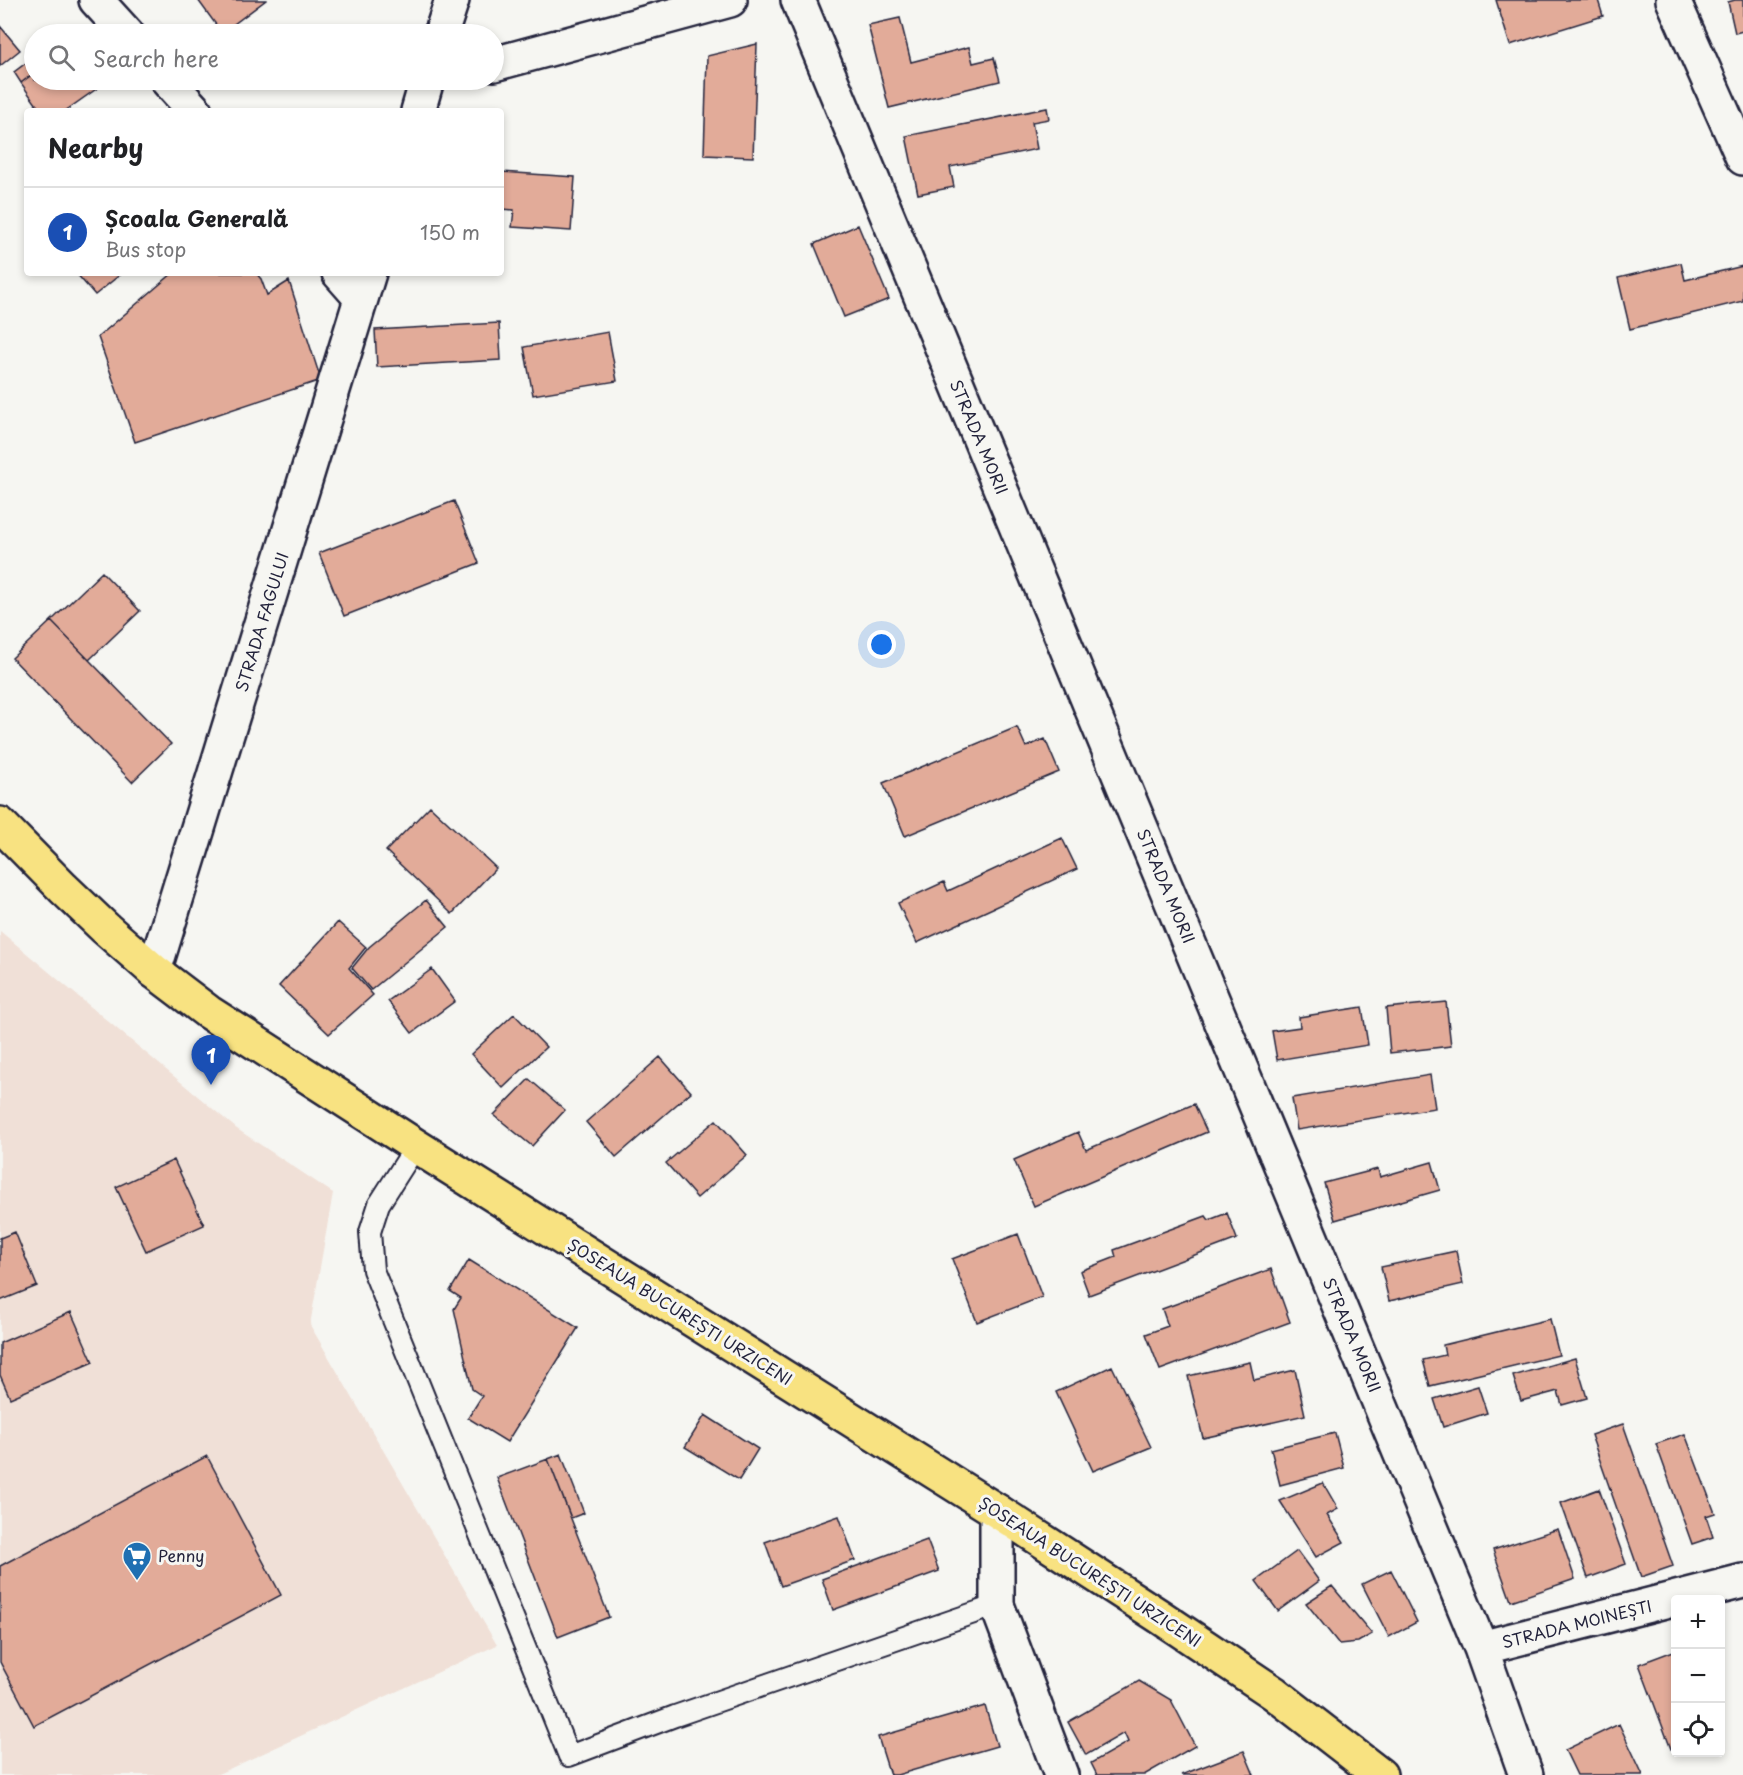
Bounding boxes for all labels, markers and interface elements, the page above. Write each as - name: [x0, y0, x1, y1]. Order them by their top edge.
- search box: [24, 24, 504, 90]
- icon: search: [45, 41, 78, 74]
- text: Search here: [93, 41, 219, 74]
- text: Nearby: [48, 128, 143, 167]
- text: Școala Generală: [105, 201, 288, 234]
- text: 1: [63, 217, 72, 247]
- text: 150 m: [420, 217, 480, 247]
- text: Bus stop: [105, 234, 186, 264]
- street label: STRADA MORII: [945, 376, 1015, 498]
- street label: STRADA FAGULUI: [228, 549, 294, 694]
- your location: [867, 630, 896, 659]
- street label: STRADA MORII: [1132, 825, 1202, 947]
- pin: 1: [192, 1036, 230, 1085]
- street label: ȘOSEAUA BUCUREȘTI URZICENI: [564, 1232, 797, 1390]
- street label: STRADA MORII: [1318, 1274, 1388, 1396]
- street label: ȘOSEAUA BUCUREȘTI URZICENI: [975, 1490, 1206, 1652]
- supermarket icon: Penny: [121, 1540, 153, 1582]
- place label: Penny: [158, 1543, 205, 1567]
- street label: STRADA MOINEȘTI: [1499, 1593, 1654, 1653]
- map controls: [1671, 1595, 1725, 1757]
- button: +: [1671, 1595, 1725, 1649]
- button: −: [1671, 1649, 1725, 1703]
- button: locate: [1671, 1703, 1725, 1757]

